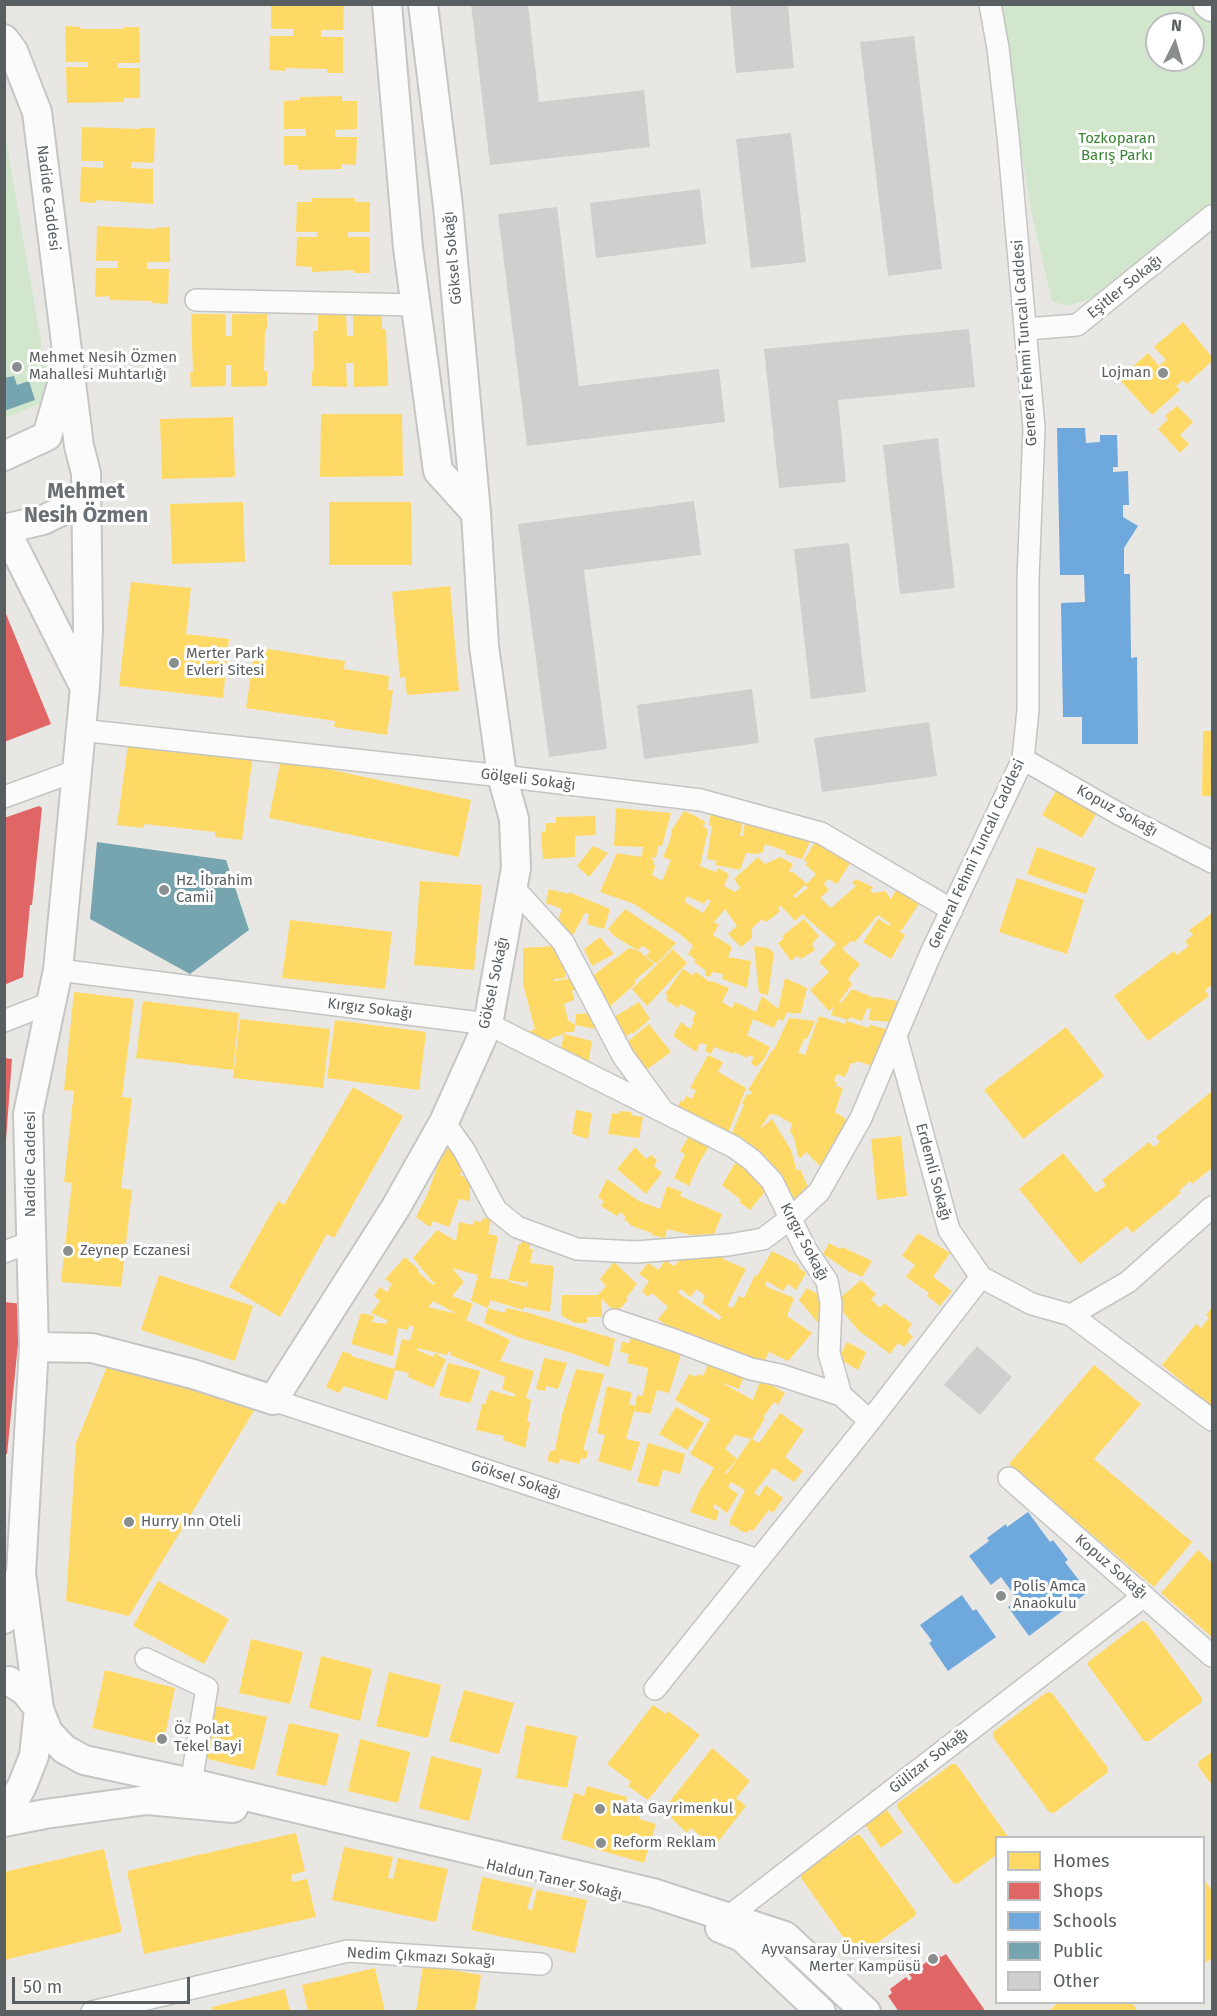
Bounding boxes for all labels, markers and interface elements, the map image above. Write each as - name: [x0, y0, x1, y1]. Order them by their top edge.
- north arrow: [1145, 12, 1205, 72]
- text: N: [1170, 16, 1183, 35]
- park label: Tozkoparan Barış Parkı: [1078, 130, 1156, 165]
- street label: Nadide Caddesi: [33, 144, 63, 252]
- street label: Göksel Sokağı: [440, 210, 466, 306]
- street label: General Fehmi Tuncalı Caddesi: [1009, 239, 1041, 447]
- street label: Eşitler Sokağı: [1084, 251, 1166, 323]
- place label: Mehmet Nesih Özmen Mahallesi Muhtarlığı: [29, 349, 177, 384]
- marker: Mehmet Nesih Özmen Mahallesi Muhtarlığı: [10, 360, 24, 374]
- place label: Lojman: [1101, 364, 1151, 382]
- marker: Lojman: [1156, 366, 1170, 380]
- district label: Mehmet Nesih Özmen: [24, 479, 148, 529]
- place label: Merter Park Evleri Sitesi: [186, 645, 265, 680]
- marker: Merter Park Evleri Sitesi: [167, 656, 181, 670]
- street label: General Fehmi Tuncalı Caddesi: [925, 756, 1029, 952]
- street label: Gölgeli Sokağı: [480, 765, 576, 795]
- street label: Kopuz Sokağı: [1073, 781, 1161, 841]
- place label: Hz. İbrahim Camii: [176, 872, 253, 907]
- marker: Hz. İbrahim Camii: [157, 883, 171, 897]
- street label: Göksel Sokağı: [475, 935, 513, 1031]
- street label: Kırgız Sokağı: [326, 995, 414, 1023]
- street label: Nadide Caddesi: [22, 1111, 40, 1217]
- street label: Erdemli Sokağı: [911, 1121, 955, 1223]
- street label: Kırgız Sokağı: [776, 1200, 832, 1284]
- place label: Zeynep Eczanesi: [80, 1242, 190, 1260]
- marker: Zeynep Eczanesi: [61, 1244, 75, 1258]
- street label: Göksel Sokağı: [469, 1457, 563, 1503]
- place label: Hurry Inn Oteli: [141, 1513, 241, 1531]
- marker: Hurry Inn Oteli: [122, 1515, 136, 1529]
- street label: Kopuz Sokağı: [1071, 1531, 1151, 1603]
- place label: Polis Amca Anaokulu: [1013, 1578, 1086, 1613]
- marker: Polis Amca Anaokulu: [994, 1589, 1008, 1603]
- place label: Öz Polat Tekel Bayi: [174, 1721, 242, 1756]
- street label: Gülizar Sokağı: [886, 1725, 972, 1797]
- marker: Öz Polat Tekel Bayi: [155, 1732, 169, 1746]
- place label: Nata Gayrimenkul: [612, 1800, 733, 1818]
- marker: Nata Gayrimenkul: [593, 1802, 607, 1816]
- place label: Reform Reklam: [613, 1834, 716, 1852]
- marker: Reform Reklam: [594, 1836, 608, 1850]
- legend: [995, 1836, 1205, 2004]
- text: Homes: [1053, 1850, 1109, 1872]
- street label: Haldun Taner Sokağı: [484, 1856, 624, 1904]
- text: Shops: [1053, 1880, 1103, 1902]
- text: Schools: [1053, 1910, 1117, 1932]
- text: Public: [1053, 1940, 1103, 1962]
- place label: Ayvansaray Üniversitesi Merter Kampüsü: [762, 1941, 921, 1976]
- street label: Nedim Çıkmazı Sokağı: [346, 1944, 496, 1970]
- marker: Ayvansaray Üniversitesi Merter Kampüsü: [926, 1952, 940, 1966]
- scale bar: [15, 1965, 194, 2003]
- text: Other: [1053, 1970, 1099, 1992]
- text: 50 m: [23, 1976, 62, 1998]

